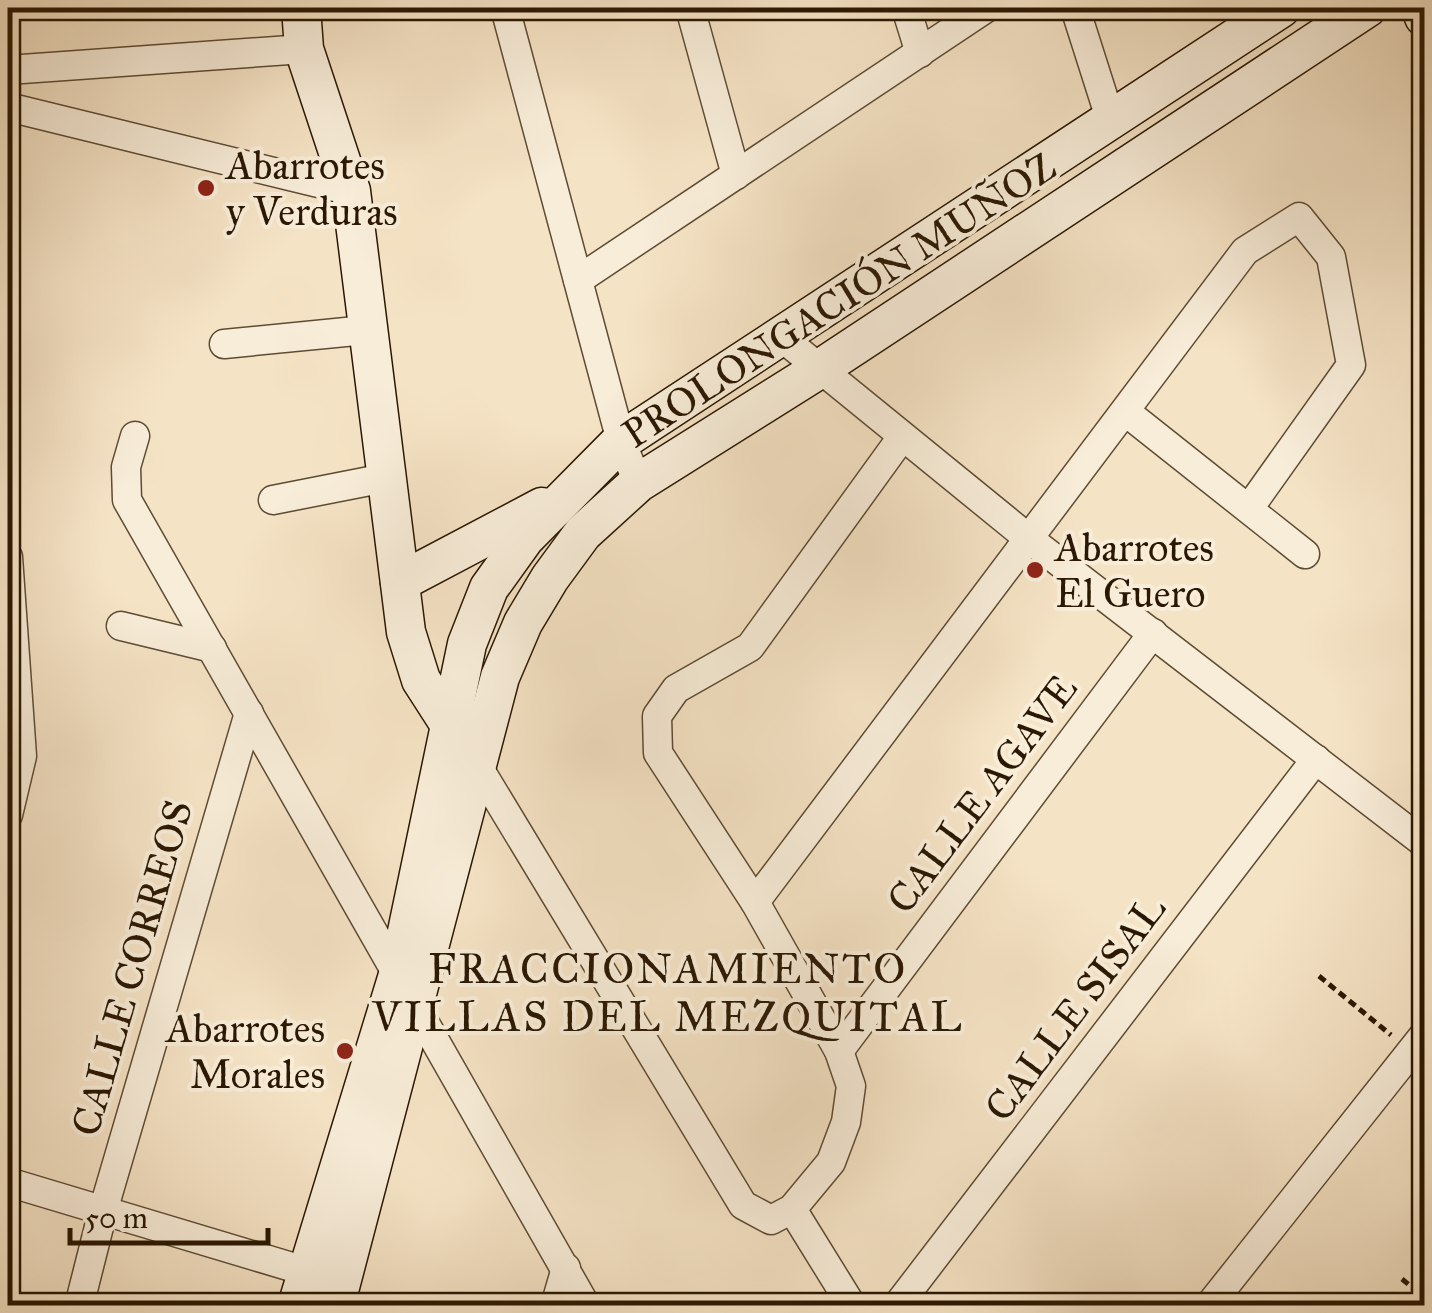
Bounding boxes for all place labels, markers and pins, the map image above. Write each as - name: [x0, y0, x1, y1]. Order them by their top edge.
- place label: Abarrotes y Verduras: [224, 141, 398, 236]
- marker: Abarrotes y Verduras: [195, 177, 217, 199]
- place label: Abarrotes El Guero: [1053, 523, 1214, 618]
- marker: Abarrotes El Guero: [1024, 559, 1046, 581]
- place label: Abarrotes Morales: [164, 1004, 325, 1099]
- marker: Abarrotes Morales: [334, 1040, 356, 1062]

